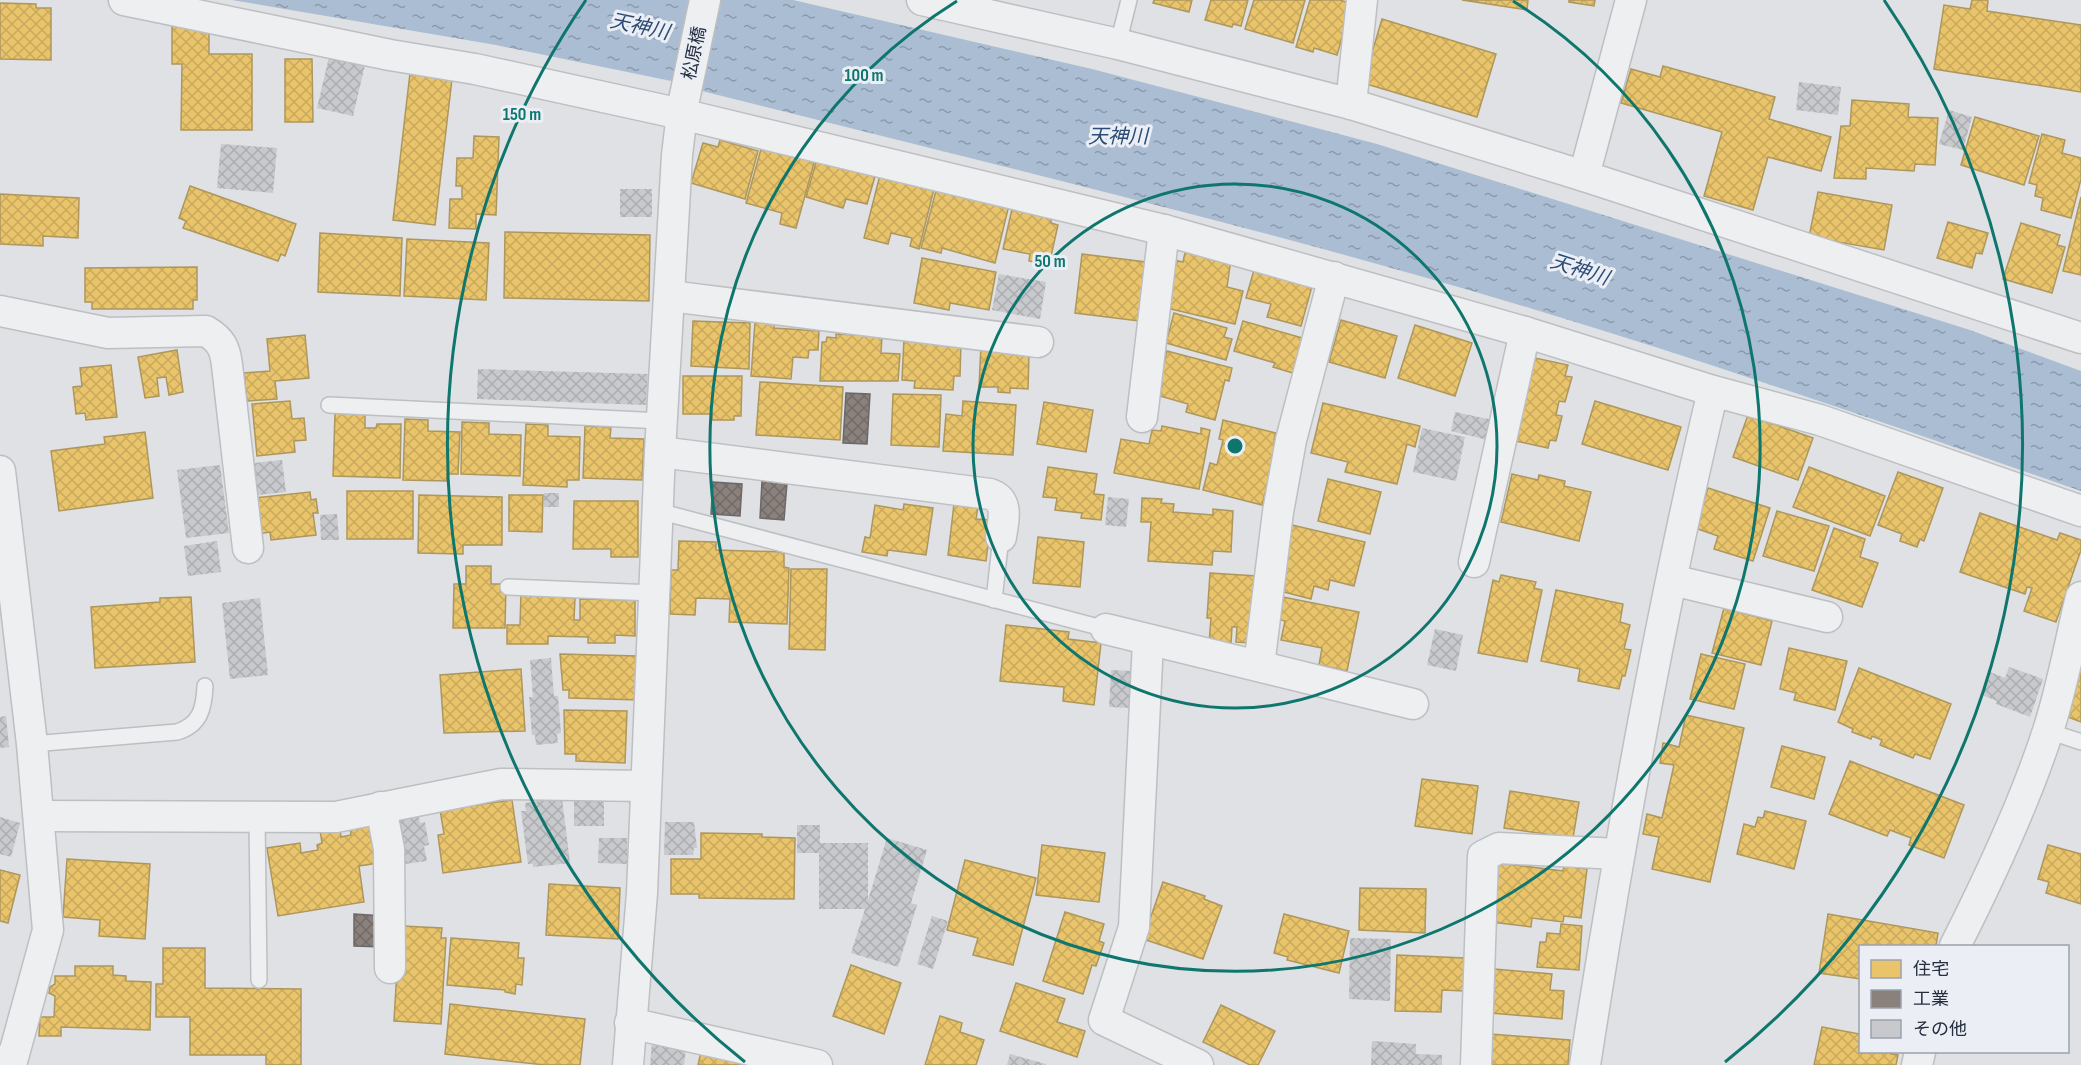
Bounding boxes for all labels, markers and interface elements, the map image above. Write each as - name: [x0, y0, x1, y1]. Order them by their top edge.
- water label: 天神川: [608, 9, 674, 45]
- street label: 松原橋: [679, 25, 710, 82]
- text: 100 m: [845, 65, 884, 86]
- text: 150 m: [503, 104, 541, 125]
- water label: 天神川: [1088, 125, 1150, 149]
- water label: 天神川: [1547, 249, 1614, 291]
- text: 50 m: [1034, 251, 1066, 272]
- centre of rings: [1225, 436, 1245, 456]
- legend: [1859, 945, 2069, 1053]
- text: 住宅: [1913, 959, 1949, 980]
- text: 工業: [1913, 989, 1949, 1010]
- text: その他: [1913, 1019, 1967, 1040]

